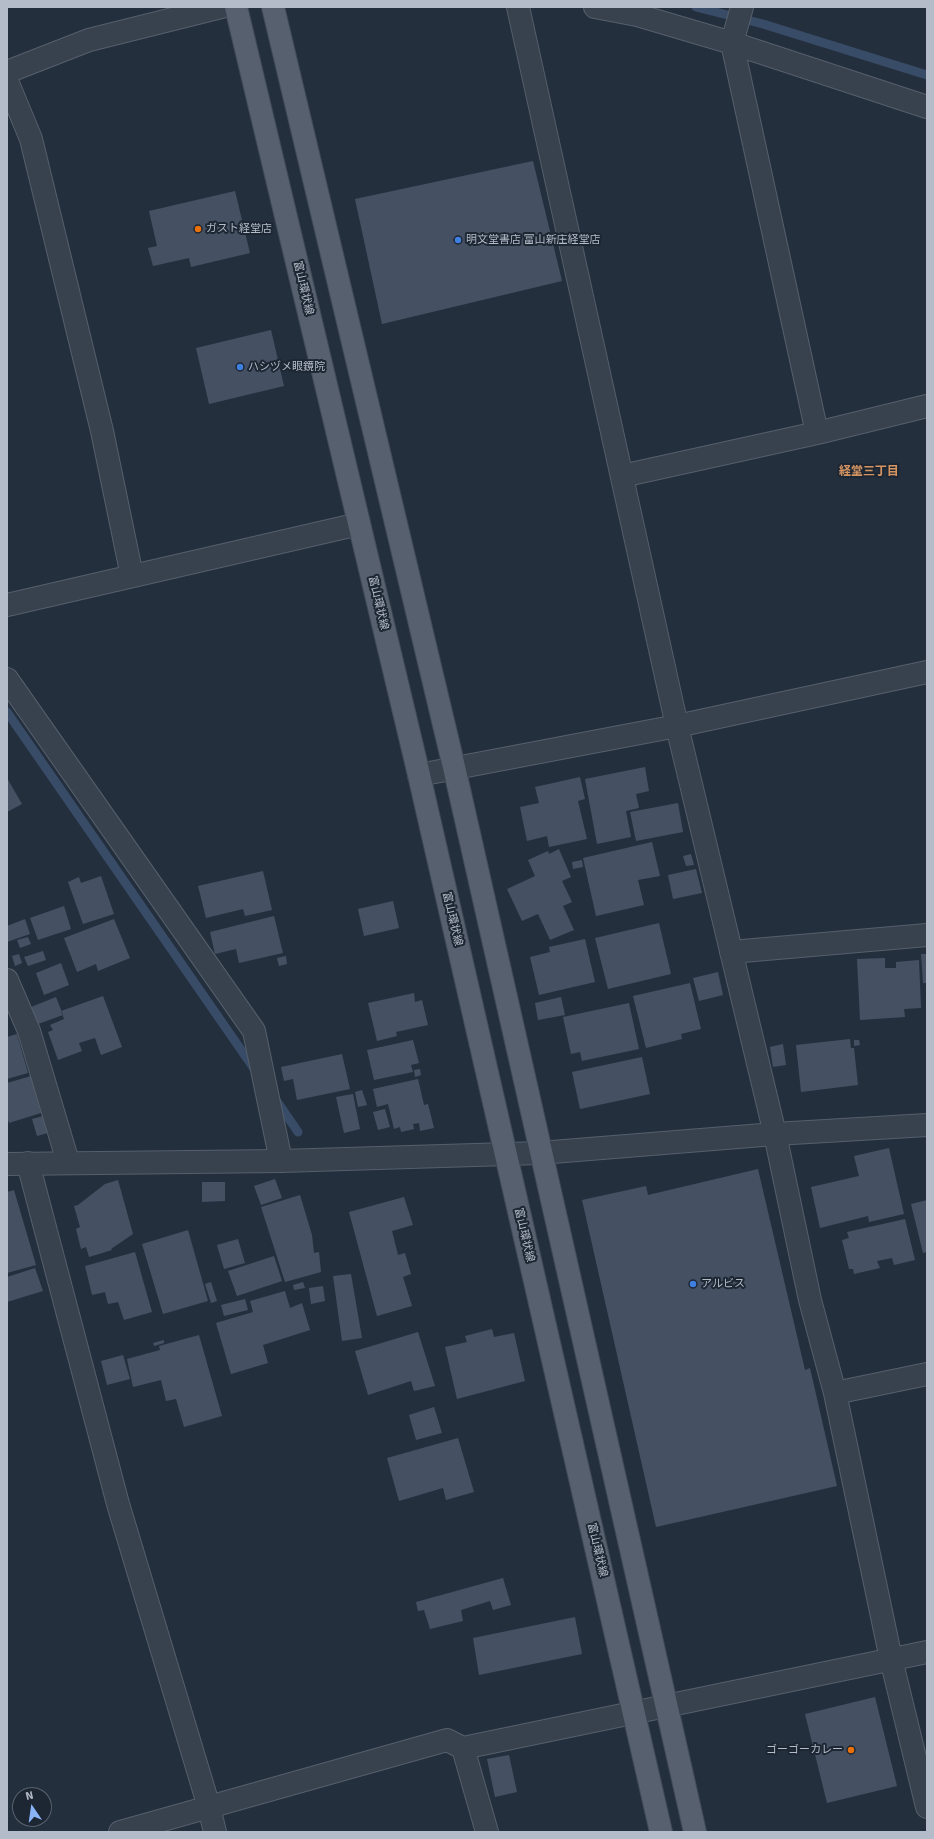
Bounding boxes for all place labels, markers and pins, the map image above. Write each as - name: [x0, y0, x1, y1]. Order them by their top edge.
- place label: ガスト経堂店: [206, 222, 272, 236]
- marker: ガスト経堂店: [193, 224, 203, 234]
- place label: 明文堂書店 富山新庄経堂店: [466, 233, 600, 247]
- marker: 明文堂書店 富山新庄経堂店: [453, 235, 463, 245]
- place label: ハシヅメ眼鏡院: [248, 360, 325, 374]
- marker: ハシヅメ眼鏡院: [235, 362, 245, 372]
- place label: アルビス: [701, 1277, 745, 1291]
- marker: アルビス: [688, 1279, 698, 1289]
- place label: ゴーゴーカレー: [766, 1743, 843, 1757]
- marker: ゴーゴーカレー: [846, 1745, 856, 1755]

